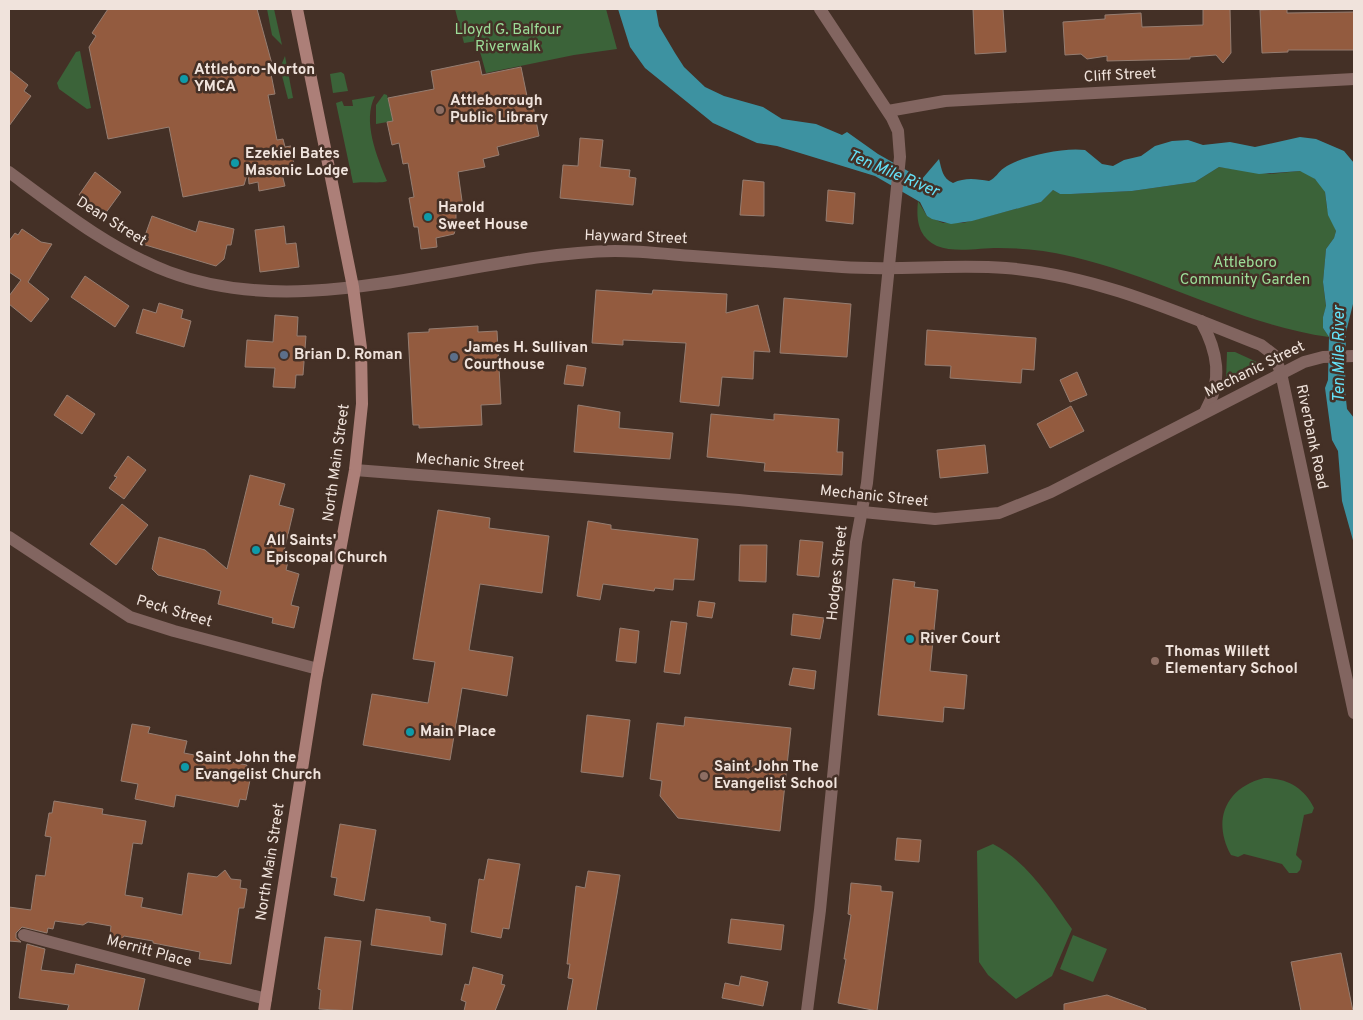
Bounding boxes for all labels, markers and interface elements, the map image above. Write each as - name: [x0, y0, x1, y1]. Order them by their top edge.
- park label: Lloyd G. Balfour Riverwalk: [455, 21, 562, 57]
- place label: Attleboro-Norton YMCA: [194, 61, 315, 97]
- street label: Cliff Street: [1083, 65, 1157, 87]
- marker: Attleboro-Norton YMCA: [178, 73, 190, 85]
- place label: Attleborough Public Library: [450, 92, 549, 128]
- marker: Attleborough Public Library: [434, 104, 446, 116]
- place label: Ezekiel Bates Masonic Lodge: [245, 145, 349, 181]
- water label: Ten Mile River: [845, 146, 943, 203]
- marker: Ezekiel Bates Masonic Lodge: [229, 157, 241, 169]
- street label: Dean Street: [72, 193, 150, 251]
- place label: Harold Sweet House: [438, 199, 528, 235]
- marker: Harold Sweet House: [422, 211, 434, 223]
- street label: Hayward Street: [584, 227, 688, 249]
- park label: Attleboro Community Garden: [1180, 254, 1310, 290]
- water label: Ten Mile River: [1330, 304, 1350, 402]
- street label: Mechanic Street: [1202, 338, 1308, 402]
- place label: James H. Sullivan Courthouse: [464, 339, 588, 375]
- place label: Brian D. Roman: [294, 346, 403, 365]
- marker: Brian D. Roman: [278, 349, 290, 361]
- marker: James H. Sullivan Courthouse: [448, 351, 460, 363]
- street label: Riverbank Road: [1291, 383, 1331, 491]
- street label: North Main Street: [319, 403, 355, 523]
- street label: Mechanic Street: [415, 450, 525, 476]
- street label: Mechanic Street: [819, 482, 929, 512]
- street label: Hodges Street: [824, 524, 852, 622]
- place label: All Saints' Episcopal Church: [266, 532, 387, 568]
- marker: All Saints' Episcopal Church: [250, 544, 262, 556]
- street label: Peck Street: [134, 591, 214, 633]
- place label: River Court: [920, 630, 1000, 649]
- marker: River Court: [904, 633, 916, 645]
- place label: Thomas Willett Elementary School: [1165, 643, 1298, 679]
- marker: Thomas Willett Elementary School: [1149, 655, 1161, 667]
- place label: Main Place: [420, 723, 496, 742]
- marker: Main Place: [404, 726, 416, 738]
- place label: Saint John the Evangelist Church: [195, 749, 321, 785]
- place label: Saint John The Evangelist School: [714, 758, 838, 794]
- marker: Saint John the Evangelist Church: [179, 761, 191, 773]
- marker: Saint John The Evangelist School: [698, 770, 710, 782]
- street label: North Main Street: [252, 802, 290, 922]
- street label: Merritt Place: [104, 932, 194, 972]

